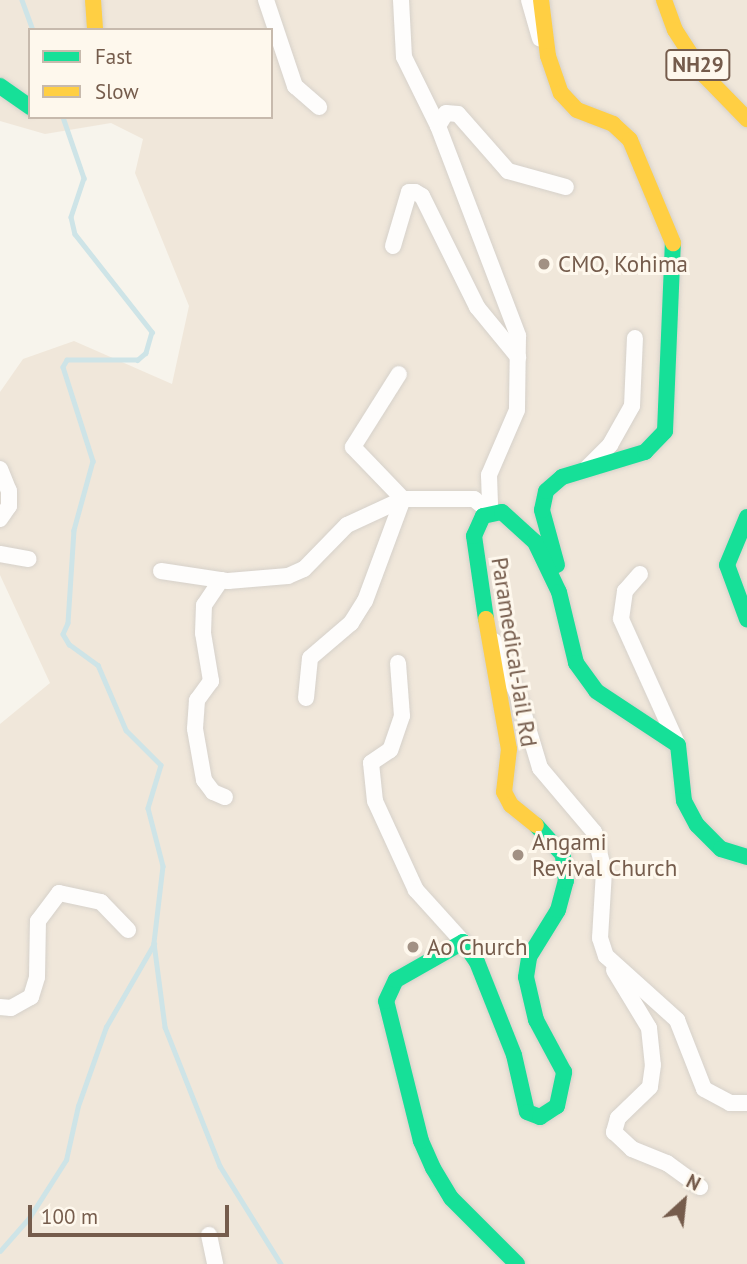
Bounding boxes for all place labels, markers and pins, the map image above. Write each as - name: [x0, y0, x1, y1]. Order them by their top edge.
- place label: CMO, Kohima: [558, 250, 690, 278]
- marker: CMO, Kohima: [536, 256, 552, 272]
- place label: Angami Revival Church: [532, 828, 677, 882]
- marker: Angami Revival Church: [510, 847, 526, 863]
- place label: Ao Church: [427, 933, 528, 961]
- marker: Ao Church: [405, 939, 421, 955]

